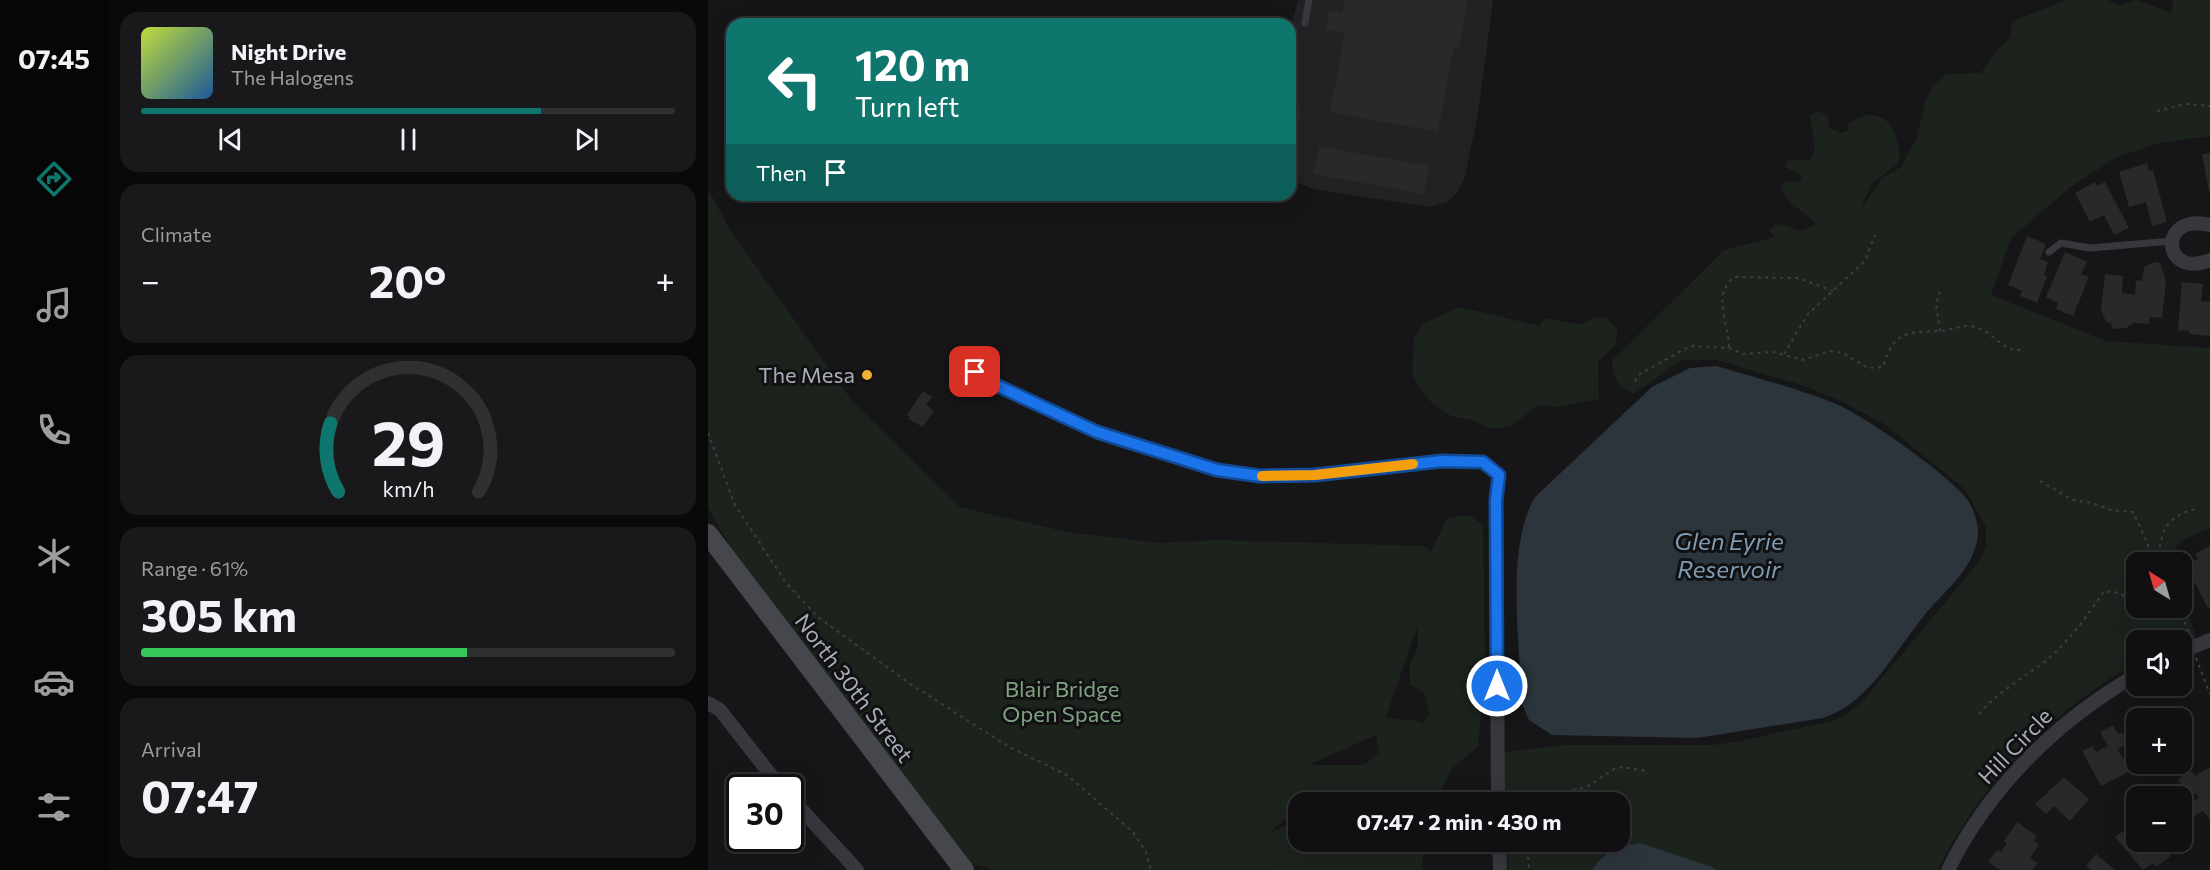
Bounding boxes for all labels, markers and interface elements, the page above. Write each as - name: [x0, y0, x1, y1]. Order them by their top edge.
- text: Night Drive: [231, 38, 346, 65]
- text: 120 m: [855, 38, 970, 90]
- text: 07:45: [18, 42, 90, 75]
- icon: left: [756, 42, 834, 120]
- text: The Halogens: [231, 65, 354, 89]
- text: Turn left: [855, 90, 959, 123]
- icon: previous: [214, 123, 247, 156]
- icon: pause: [392, 123, 425, 156]
- icon: next: [570, 123, 603, 156]
- icon: arrive: [819, 156, 852, 189]
- icon: directions: [33, 158, 75, 200]
- text: Then: [756, 159, 807, 186]
- text: Climate: [141, 222, 211, 246]
- text: 20°: [369, 252, 447, 307]
- text: −: [141, 259, 160, 300]
- text: +: [656, 259, 675, 300]
- icon: music: [33, 284, 75, 326]
- pin: [949, 346, 1000, 397]
- icon: arrive: [958, 355, 991, 388]
- place label: The Mesa: [758, 361, 855, 388]
- marker: The Mesa: [860, 368, 874, 382]
- text: 29: [371, 403, 445, 479]
- icon: phone: [33, 409, 75, 451]
- text: km/h: [382, 475, 434, 501]
- water label: Glen Eyrie Reservoir: [1674, 526, 1784, 583]
- icon: climate: [33, 535, 75, 577]
- north arrow: [2126, 552, 2192, 618]
- map controls: [2126, 552, 2192, 852]
- text: Range · 61%: [141, 556, 248, 580]
- text: 305 km: [141, 586, 297, 641]
- street label: North 30th Street: [790, 608, 919, 767]
- button: sound: [2126, 630, 2192, 696]
- position arrow: [1465, 654, 1529, 718]
- icon: car: [33, 661, 75, 703]
- park label: Blair Bridge Open Space: [1002, 675, 1122, 727]
- street label: Hill Circle: [1972, 702, 2057, 789]
- button: +: [2126, 708, 2192, 774]
- text: Arrival: [141, 737, 202, 761]
- text: 07:47: [141, 767, 259, 822]
- speed limit sign: 30: [726, 774, 804, 852]
- icon: filters: [33, 786, 75, 828]
- button: −: [2126, 786, 2192, 852]
- text: 07:47 · 2 min · 430 m: [1356, 808, 1562, 835]

